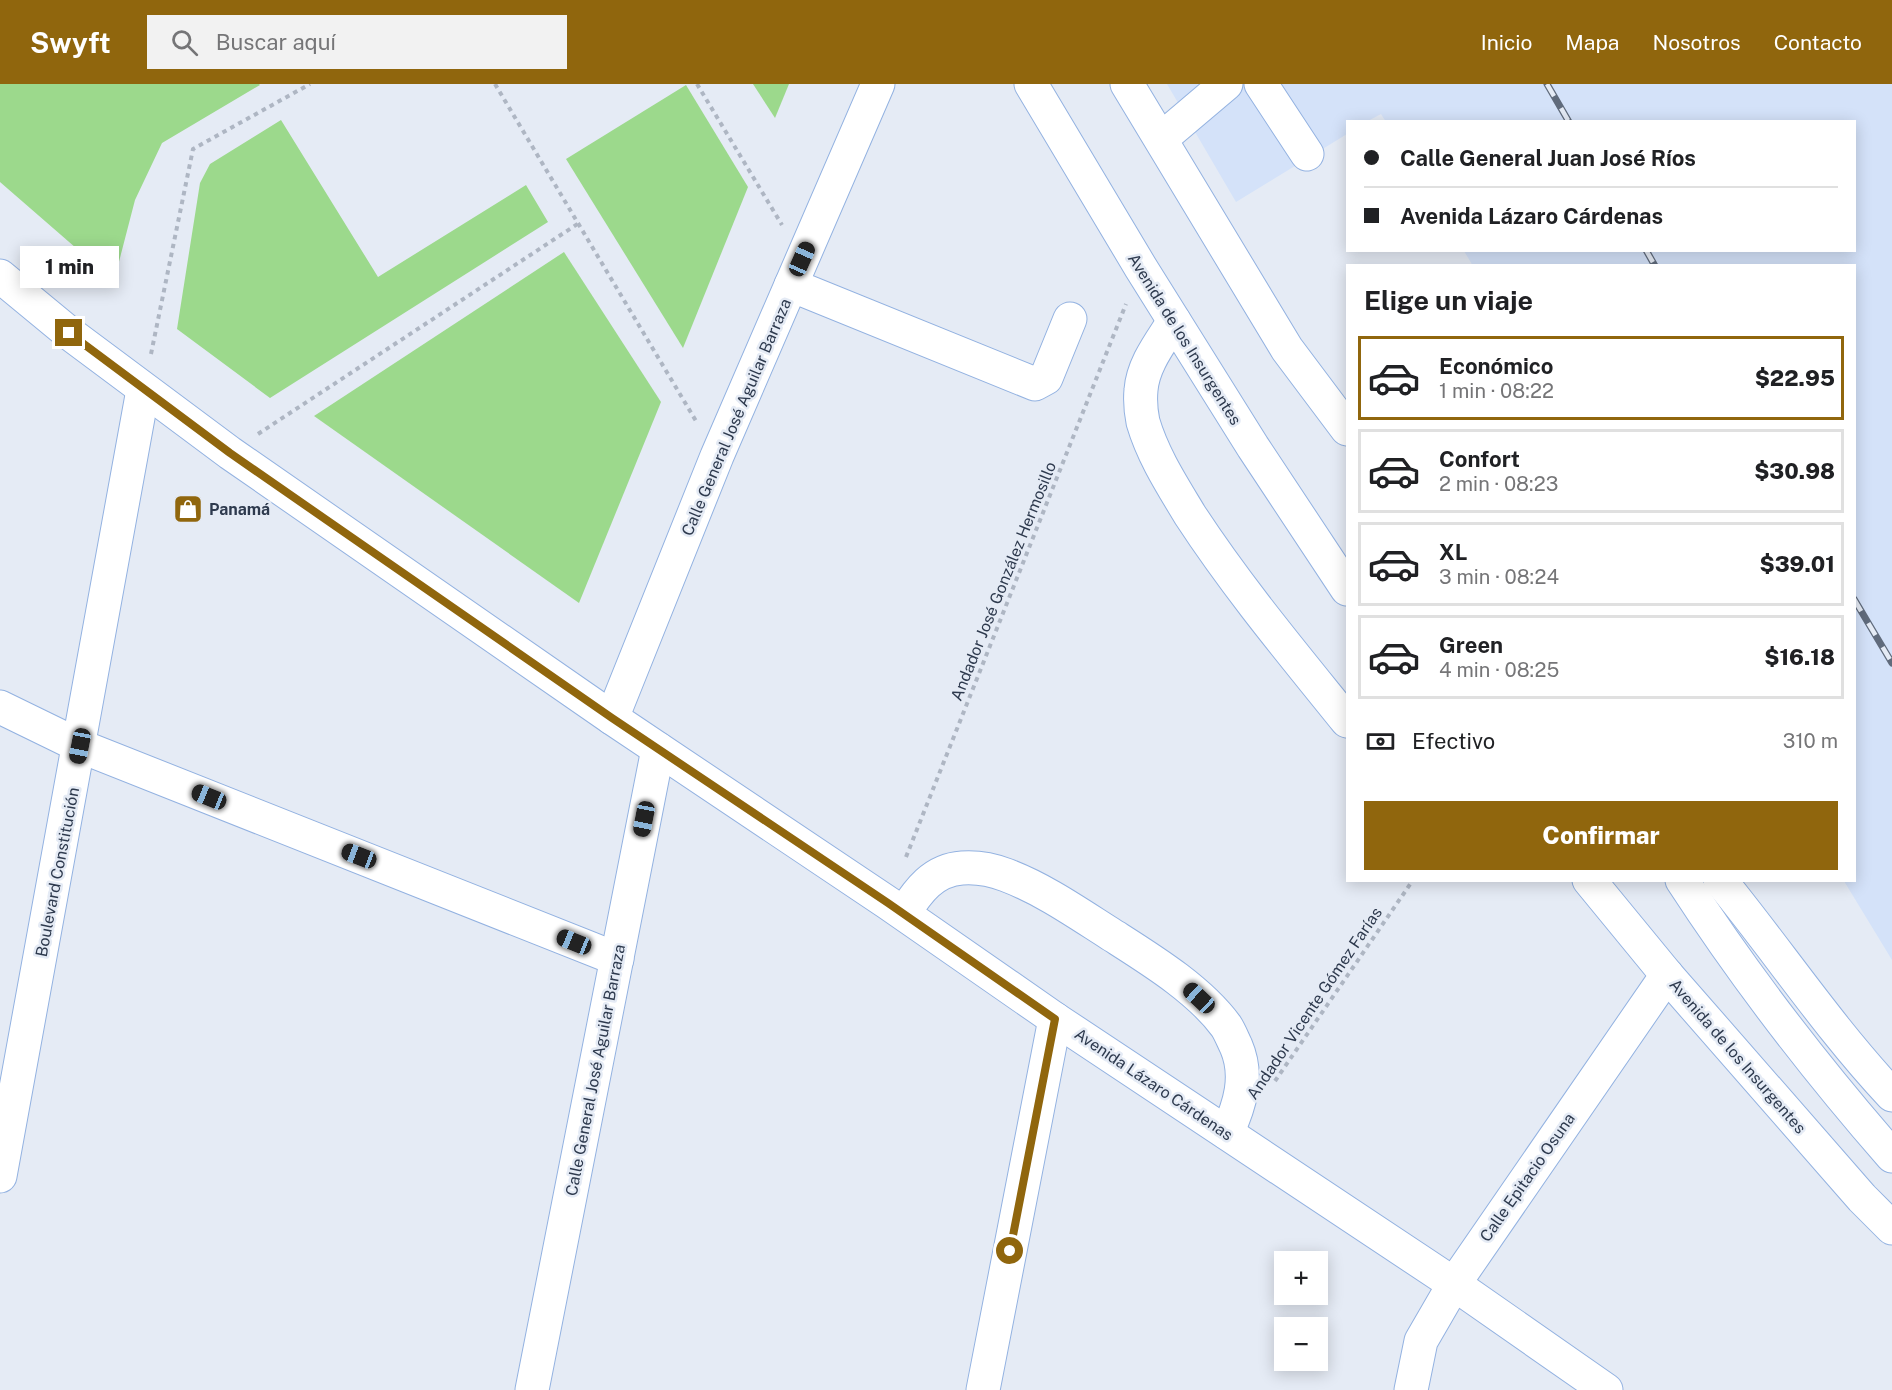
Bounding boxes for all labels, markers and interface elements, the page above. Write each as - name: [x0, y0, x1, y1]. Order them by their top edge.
- search box: [147, 15, 567, 69]
- text: Swyft: [30, 26, 111, 59]
- icon: search: [168, 26, 201, 59]
- text: Buscar aquí: [216, 29, 336, 55]
- text: Inicio: [1481, 30, 1532, 55]
- text: Mapa: [1565, 30, 1619, 55]
- text: Nosotros: [1652, 30, 1741, 55]
- text: Contacto: [1774, 30, 1862, 55]
- text: Calle General Juan José Ríos: [1400, 145, 1696, 171]
- text: Avenida Lázaro Cárdenas: [1400, 203, 1663, 229]
- car: [786, 239, 818, 279]
- callout: 1 min: [20, 246, 118, 288]
- street label: Avenida de los Insurgentes: [1124, 250, 1245, 428]
- text: 1 min: [45, 255, 94, 279]
- text: Elige un viaje: [1364, 284, 1533, 316]
- street label: Calle General José Aguilar Barraza: [678, 296, 795, 539]
- route end: [55, 319, 82, 346]
- icon: car: [1367, 351, 1421, 405]
- text: Económico: [1439, 353, 1554, 379]
- text: $22.95: [1755, 365, 1835, 391]
- text: 1 min · 08:22: [1439, 379, 1554, 403]
- icon: car: [1367, 444, 1421, 498]
- text: Confort: [1439, 446, 1520, 472]
- text: $30.98: [1754, 458, 1835, 484]
- street label: Andador José González Hermosillo: [947, 459, 1060, 703]
- text: 2 min · 08:23: [1439, 472, 1558, 496]
- shop icon: Panamá: [172, 493, 204, 525]
- place label: Panamá: [209, 500, 270, 519]
- icon: car: [1367, 537, 1421, 591]
- text: XL: [1439, 539, 1467, 565]
- text: $39.01: [1759, 551, 1835, 577]
- text: 3 min · 08:24: [1439, 565, 1559, 589]
- icon: car: [1367, 630, 1421, 684]
- text: Green: [1439, 632, 1503, 658]
- text: $16.18: [1764, 644, 1835, 670]
- text: 4 min · 08:25: [1439, 658, 1559, 682]
- icon: cash: [1364, 725, 1397, 758]
- car: [68, 727, 92, 765]
- text: Efectivo: [1412, 728, 1495, 754]
- text: 310 m: [1783, 729, 1838, 753]
- car: [189, 782, 229, 812]
- street label: Boulevard Constitución: [32, 786, 83, 959]
- car: [632, 800, 656, 838]
- button: Confirmar: [1364, 801, 1838, 870]
- car: [339, 841, 379, 871]
- street label: Andador Vicente Gómez Farías: [1243, 904, 1386, 1103]
- car: [554, 927, 594, 957]
- street label: Calle General José Aguilar Barraza: [562, 943, 629, 1197]
- street label: Avenida de los Insurgentes: [1665, 975, 1810, 1137]
- car: [1180, 979, 1218, 1017]
- street label: Avenida Lázaro Cárdenas: [1071, 1024, 1236, 1145]
- street label: Calle Epitacio Osuna: [1476, 1109, 1579, 1245]
- route start: [996, 1237, 1023, 1264]
- map controls: [1274, 1251, 1328, 1371]
- button: +: [1274, 1251, 1328, 1305]
- button: −: [1274, 1317, 1328, 1371]

